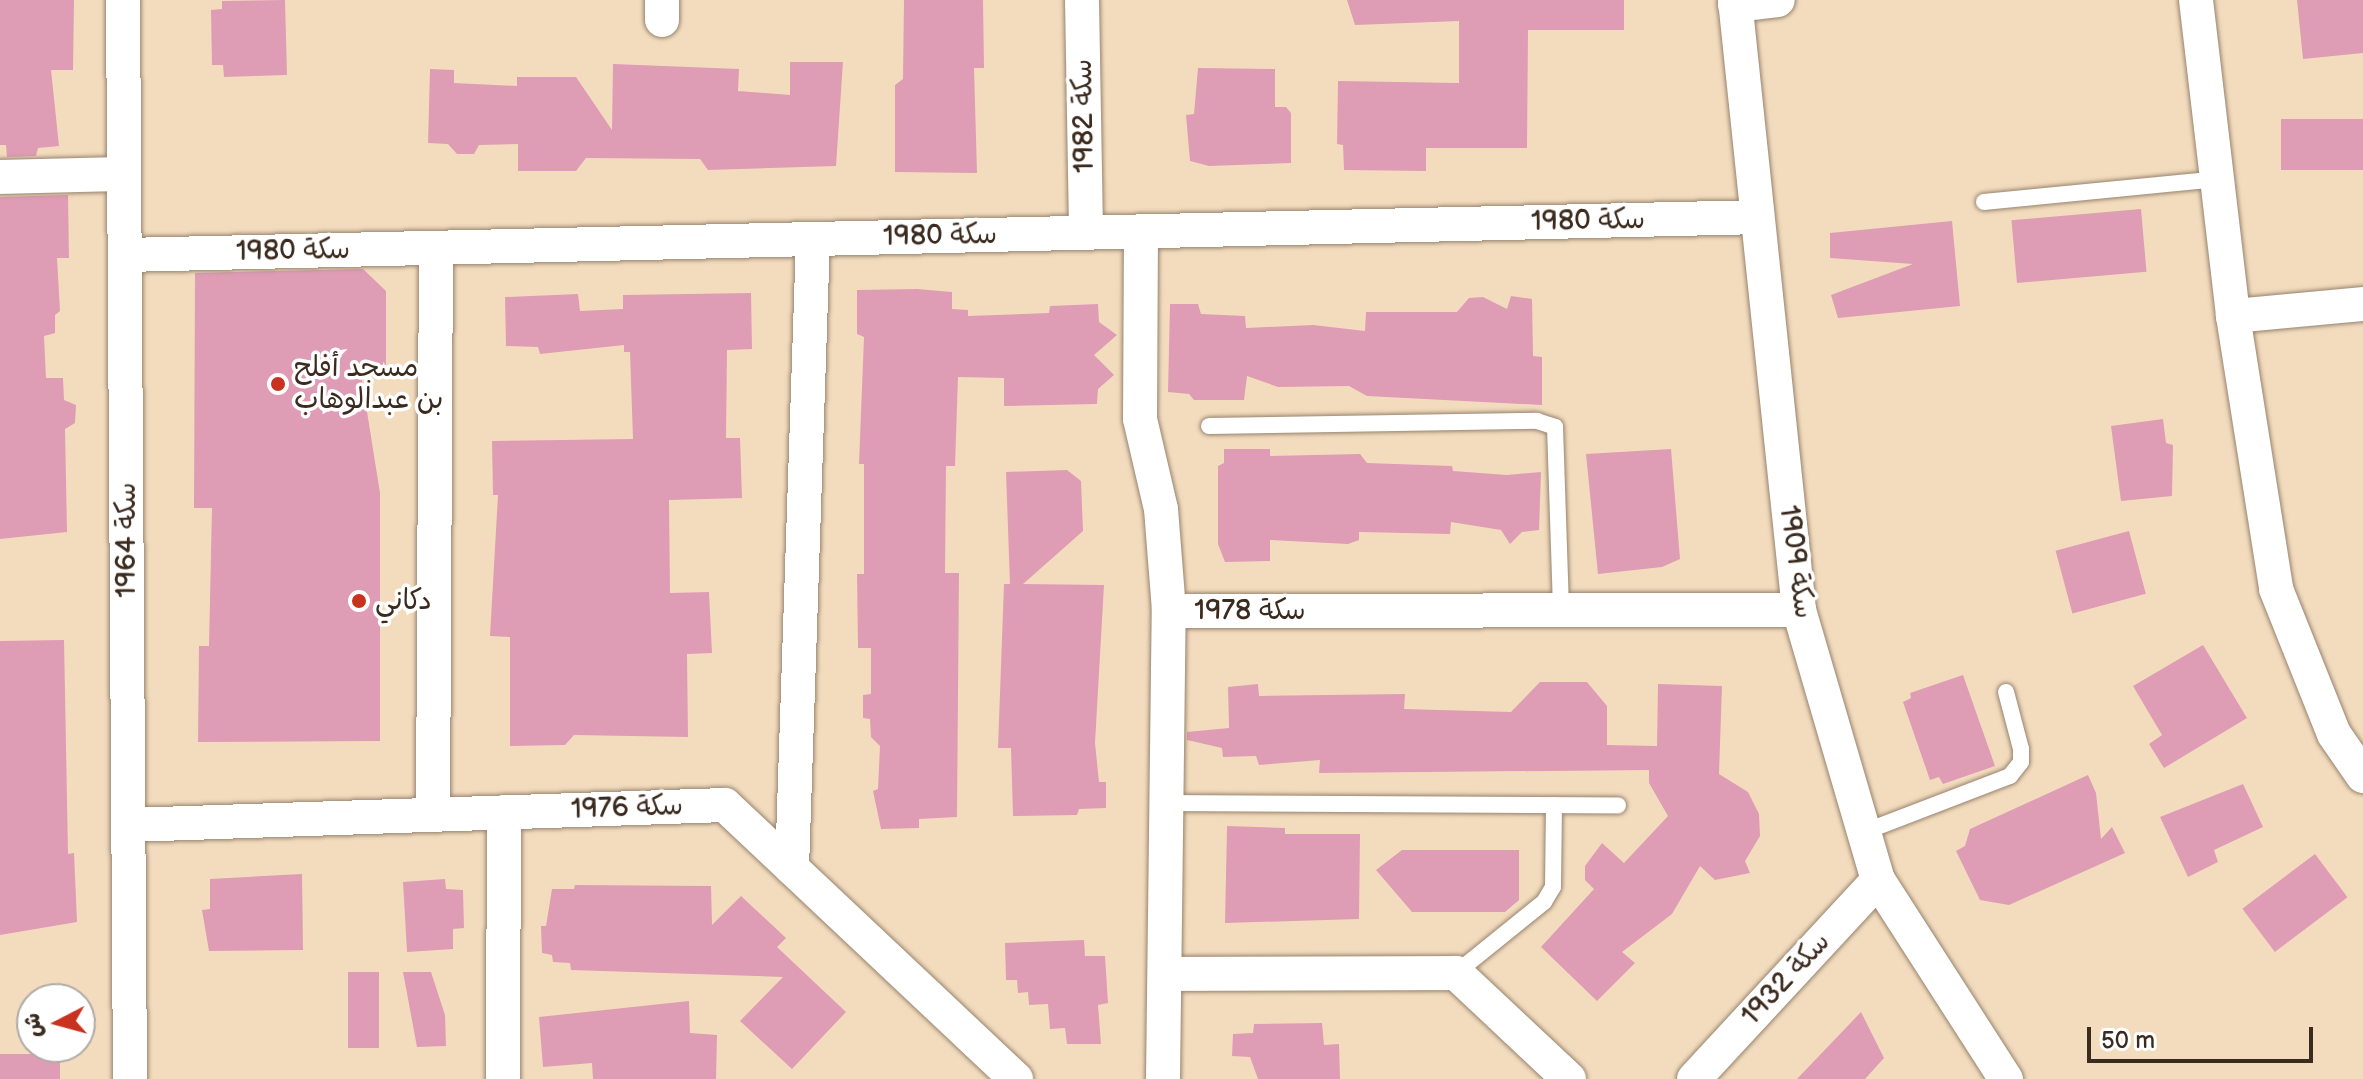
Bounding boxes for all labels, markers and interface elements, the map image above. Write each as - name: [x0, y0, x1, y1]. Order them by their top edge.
- street label: سكة 1982: [1066, 59, 1102, 173]
- street label: سكة 1980: [1531, 203, 1645, 239]
- street label: سكة 1980: [883, 218, 997, 254]
- street label: سكة 1980: [236, 233, 350, 269]
- place label: مسجد أفلح بن عبدالوهاب: [294, 351, 443, 417]
- marker: مسجد أفلح بن عبدالوهاب: [269, 375, 287, 393]
- street label: سكة 1964: [110, 482, 144, 598]
- street label: سكة 1909: [1771, 503, 1821, 621]
- place label: دكاني: [375, 584, 432, 618]
- marker: دكاني: [350, 592, 368, 610]
- street label: سكة 1978: [1194, 594, 1306, 628]
- street label: سكة 1976: [570, 789, 684, 827]
- street label: سكة 1932: [1734, 925, 1838, 1033]
- north arrow: [16, 983, 96, 1063]
- scale bar: [2091, 1011, 2317, 1061]
- text: ش: [19, 1012, 48, 1039]
- text: 50 m: [2101, 1026, 2155, 1055]

